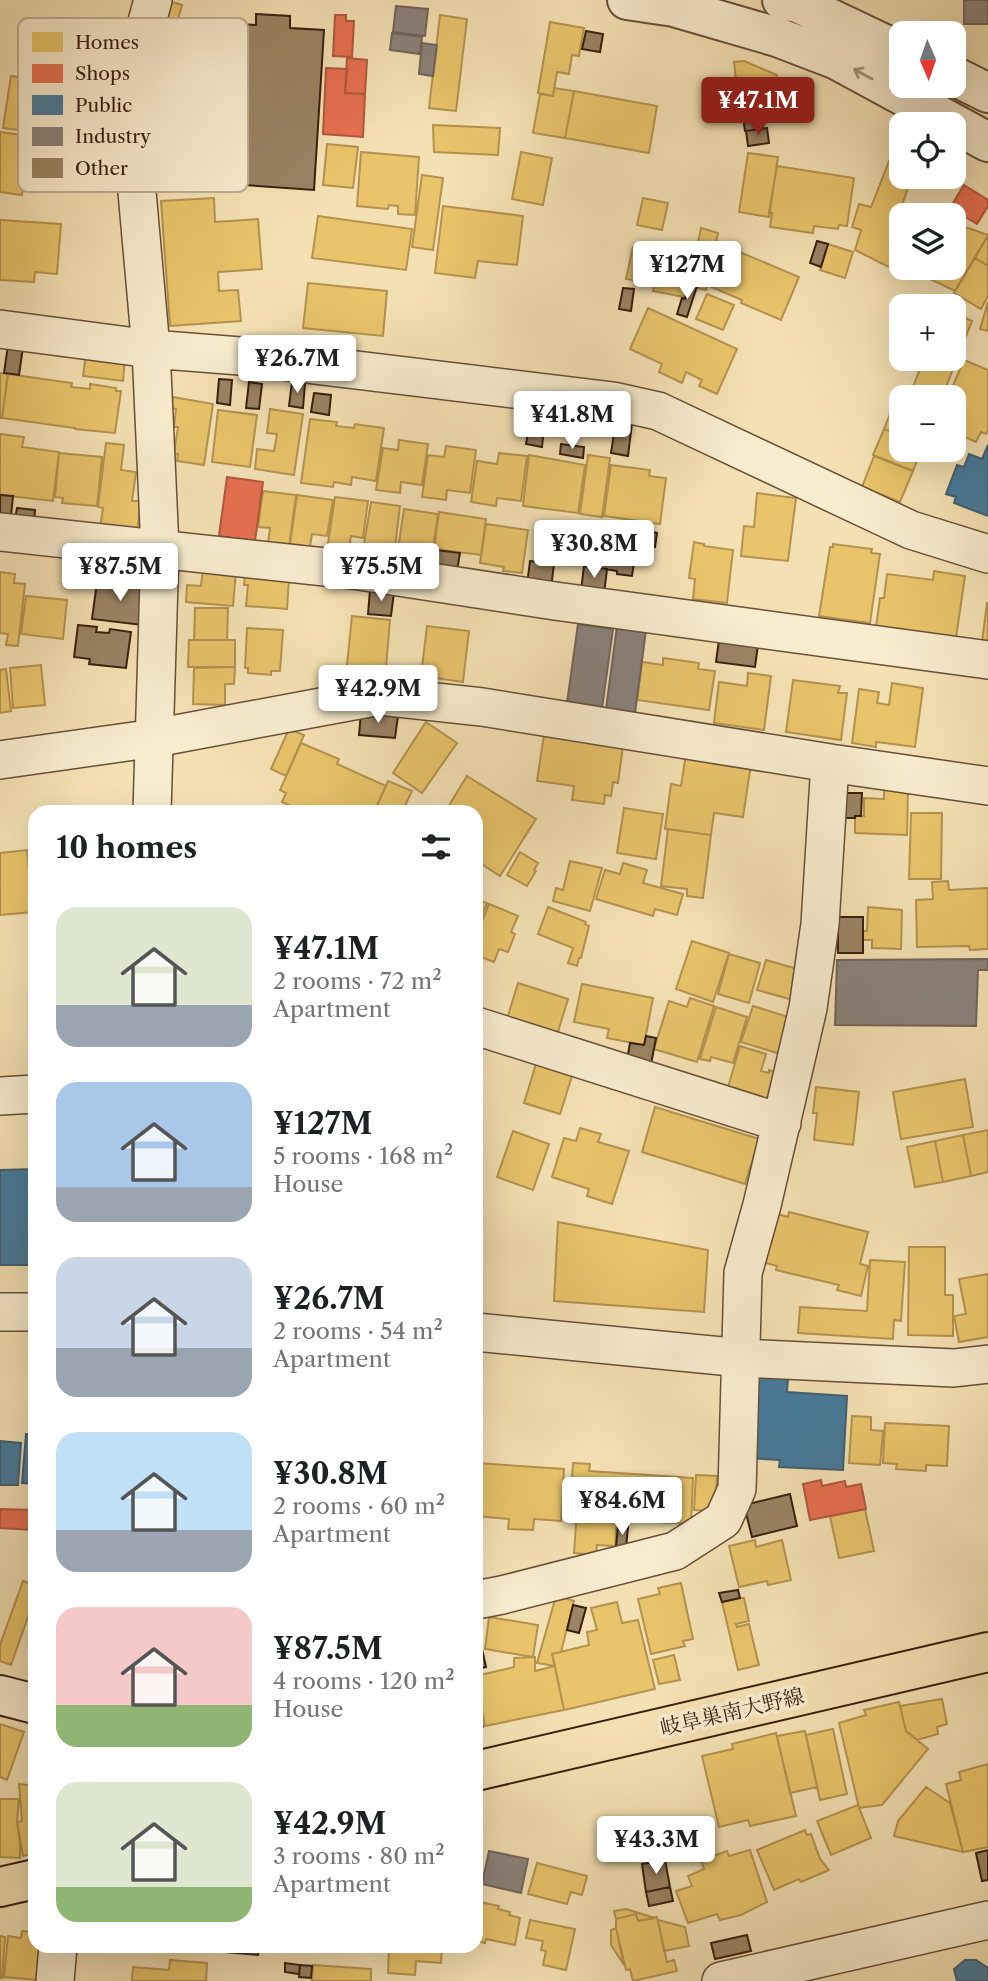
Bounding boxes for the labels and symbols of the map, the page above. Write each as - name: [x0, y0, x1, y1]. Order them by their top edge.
- legend: [18, 18, 248, 192]
- north arrow: [889, 21, 966, 98]
- text: Homes: [75, 31, 139, 54]
- text: Shops: [75, 62, 130, 85]
- one-way arrow: [853, 67, 874, 81]
- pin: ¥47.1M: [701, 78, 815, 137]
- text: Public: [75, 94, 132, 117]
- text: Industry: [75, 125, 151, 148]
- text: Other: [75, 157, 128, 180]
- pin: ¥127M: [638, 242, 736, 301]
- pin: ¥26.7M: [240, 336, 354, 395]
- pin: ¥41.8M: [515, 392, 629, 451]
- pin: ¥30.8M: [537, 520, 651, 580]
- pin: ¥87.5M: [63, 544, 177, 603]
- pin: ¥75.5M: [324, 544, 438, 603]
- pin: ¥42.9M: [321, 666, 435, 725]
- pin: ¥84.6M: [565, 1478, 679, 1537]
- street label: 岐阜巣南大野線: [657, 1683, 806, 1740]
- pin: ¥43.3M: [599, 1816, 713, 1876]

